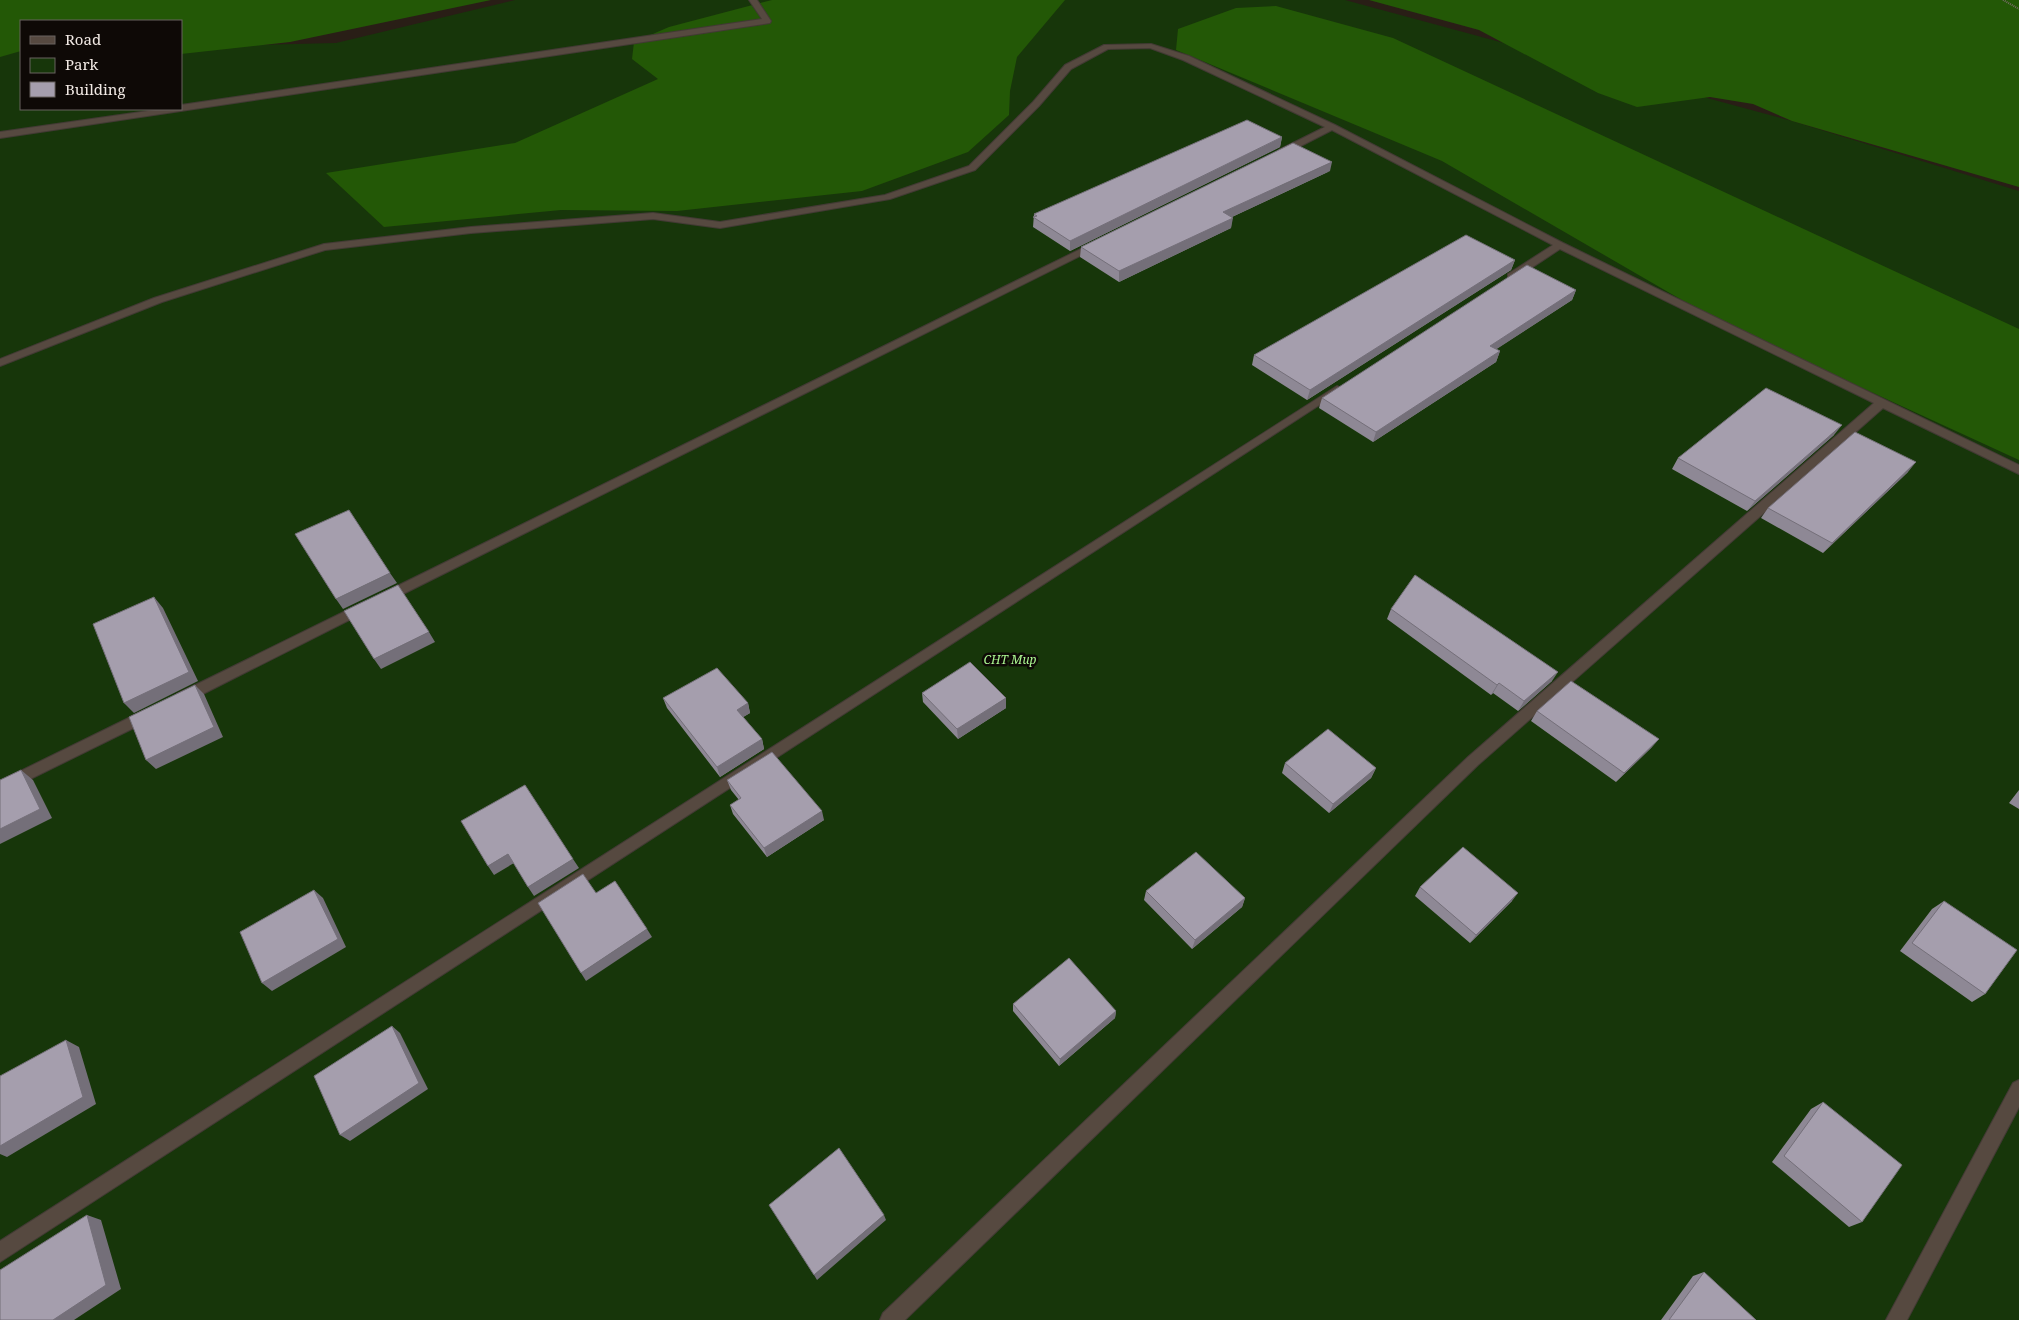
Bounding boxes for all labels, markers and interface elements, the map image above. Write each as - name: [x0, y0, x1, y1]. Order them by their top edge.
- legend: [20, 20, 182, 110]
- text: Road: [65, 29, 101, 49]
- text: Park: [65, 54, 99, 74]
- text: Building: [65, 79, 126, 99]
- park label: СНТ Мир: [984, 651, 1037, 668]

